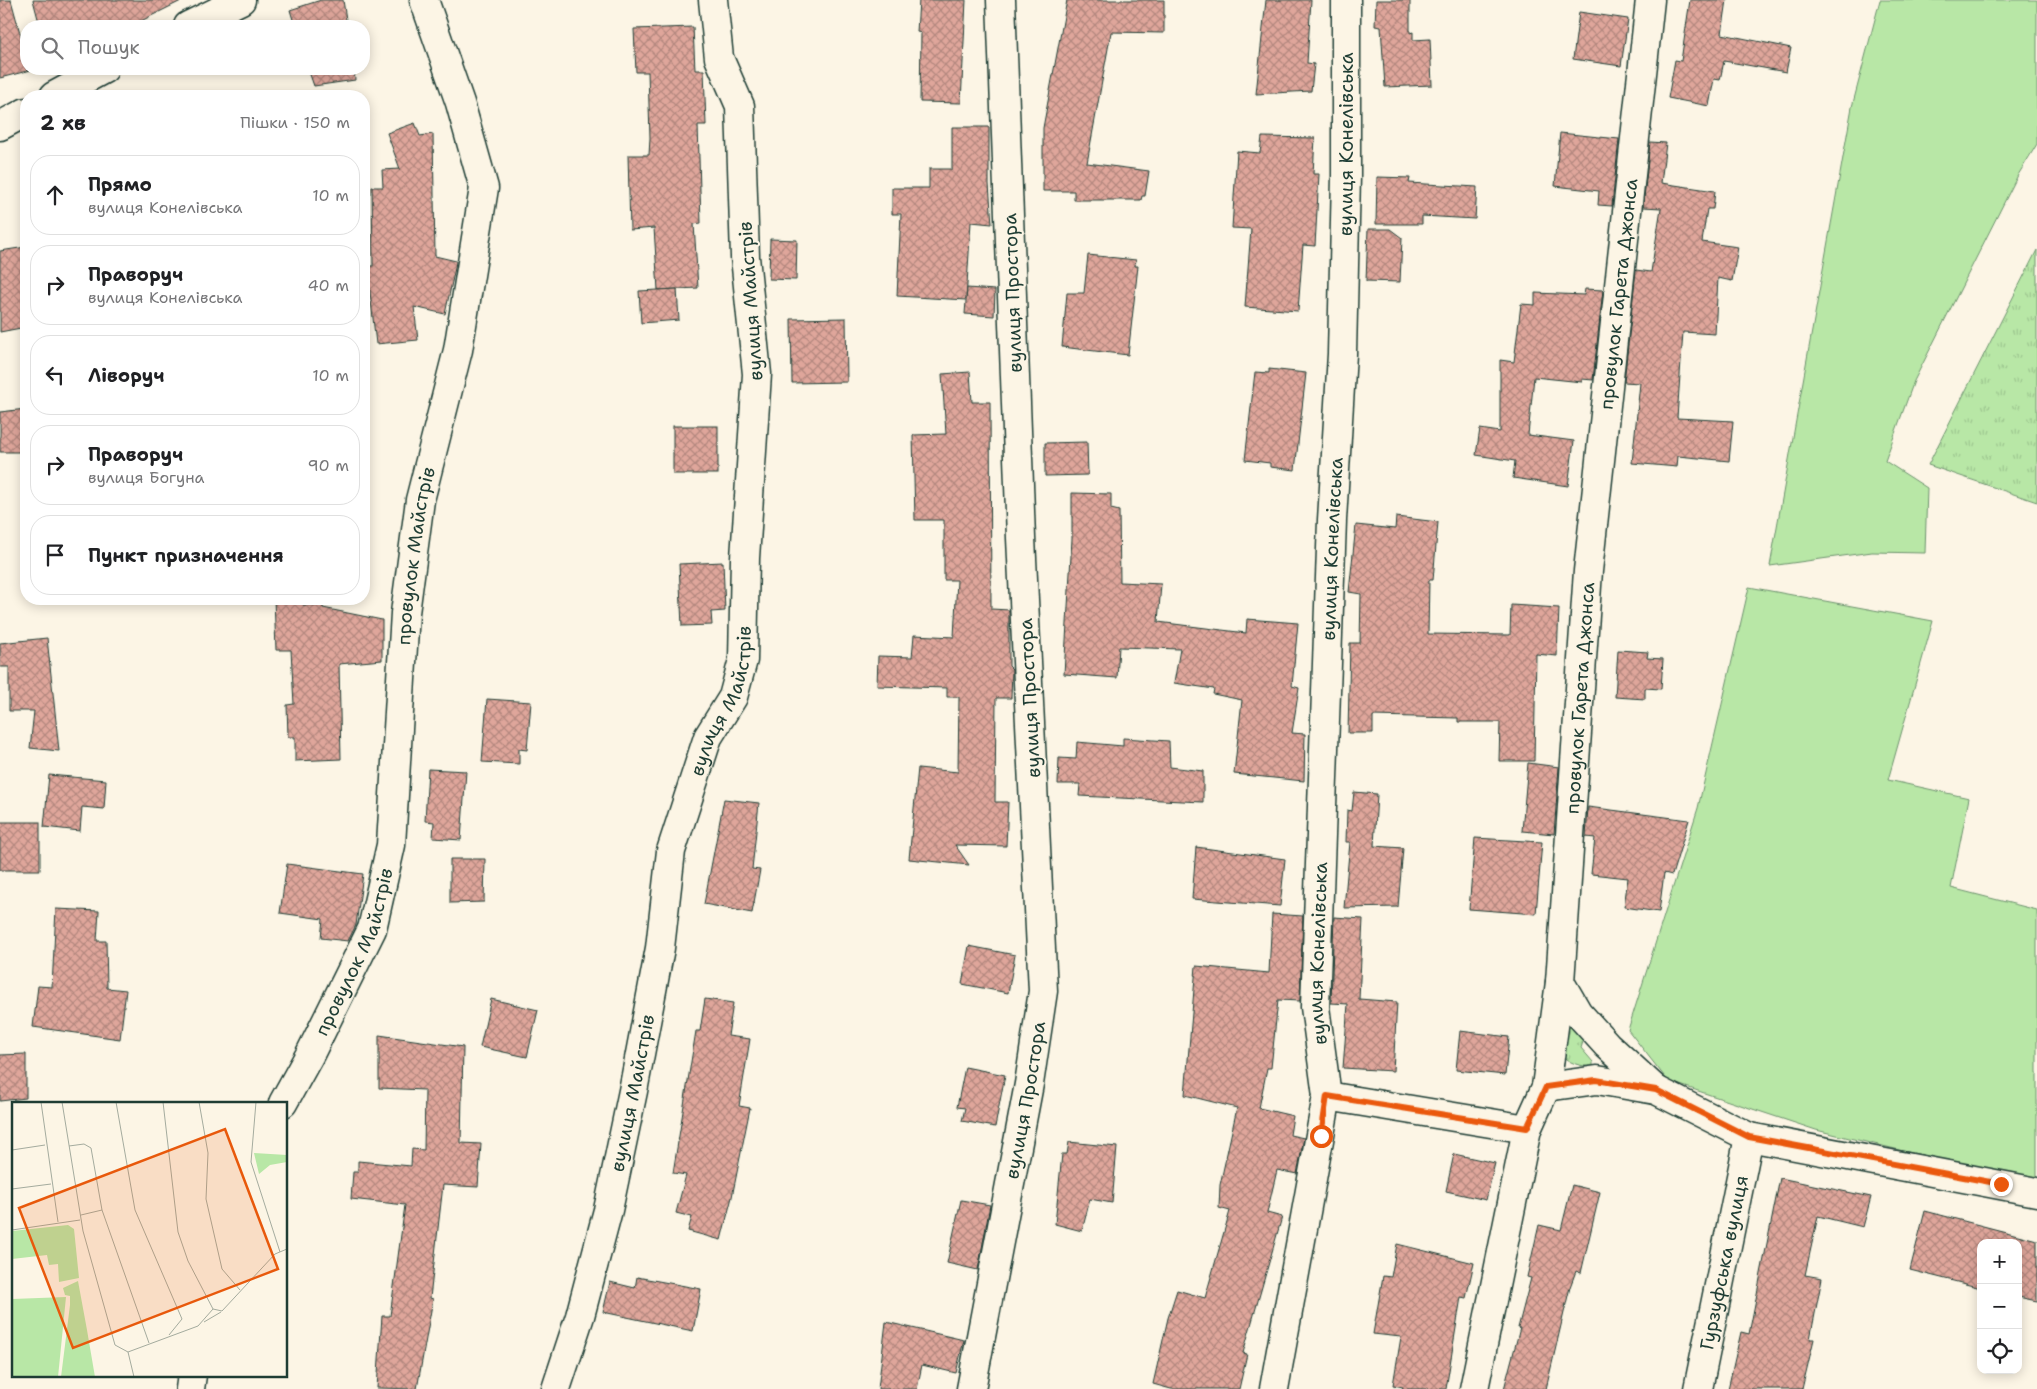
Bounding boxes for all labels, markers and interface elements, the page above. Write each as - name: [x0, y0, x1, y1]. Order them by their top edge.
- search box: [20, 20, 370, 75]
- icon: search: [38, 34, 66, 62]
- text: Пошук: [78, 35, 140, 60]
- street label: вулиця Конелівська: [1333, 52, 1359, 236]
- text: 2 хв: [40, 109, 86, 137]
- text: Пішки · 150 m: [240, 112, 350, 133]
- text: Прямо: [88, 172, 152, 197]
- street label: провулок Гарета Джонса: [1594, 177, 1644, 411]
- icon: ahead: [41, 181, 69, 209]
- text: 10 m: [312, 185, 349, 206]
- text: вулиця Конелівська: [88, 197, 243, 218]
- street label: вулиця Простора: [997, 213, 1028, 373]
- street label: вулиця Майстрів: [732, 220, 769, 381]
- text: Праворуч: [88, 262, 183, 287]
- icon: right: [41, 271, 69, 299]
- text: 40 m: [307, 275, 349, 296]
- text: вулиця Конелівська: [88, 287, 243, 308]
- icon: left: [41, 361, 69, 389]
- text: Ліворуч: [88, 363, 164, 388]
- text: 10 m: [312, 365, 349, 386]
- text: Праворуч: [88, 442, 183, 467]
- icon: right: [41, 451, 69, 479]
- text: 90 m: [308, 455, 349, 476]
- street label: вулиця Конелівська: [1316, 456, 1349, 641]
- street label: провулок Майстрів: [391, 464, 441, 646]
- text: вулиця Богуна: [88, 467, 205, 488]
- icon: arrive: [41, 541, 69, 569]
- text: Пункт призначення: [88, 543, 284, 568]
- street label: провулок Гарета Джонса: [1559, 581, 1600, 815]
- street label: вулиця Простора: [1013, 617, 1046, 778]
- street label: вулиця Майстрів: [684, 625, 757, 779]
- street label: вулиця Конелівська: [1302, 861, 1333, 1047]
- street label: провулок Майстрів: [309, 865, 398, 1040]
- street label: вулиця Майстрів: [604, 1012, 660, 1174]
- street label: вулиця Простора: [999, 1019, 1051, 1181]
- inset map: [12, 1102, 288, 1376]
- route start: [1310, 1125, 1333, 1148]
- street label: Гурзуфська вулиця: [1694, 1173, 1754, 1352]
- route end: [1990, 1173, 2013, 1196]
- map controls: [1977, 1239, 2022, 1374]
- button: +: [1977, 1239, 2022, 1284]
- button: −: [1977, 1284, 2022, 1329]
- button: locate: [1977, 1329, 2022, 1374]

